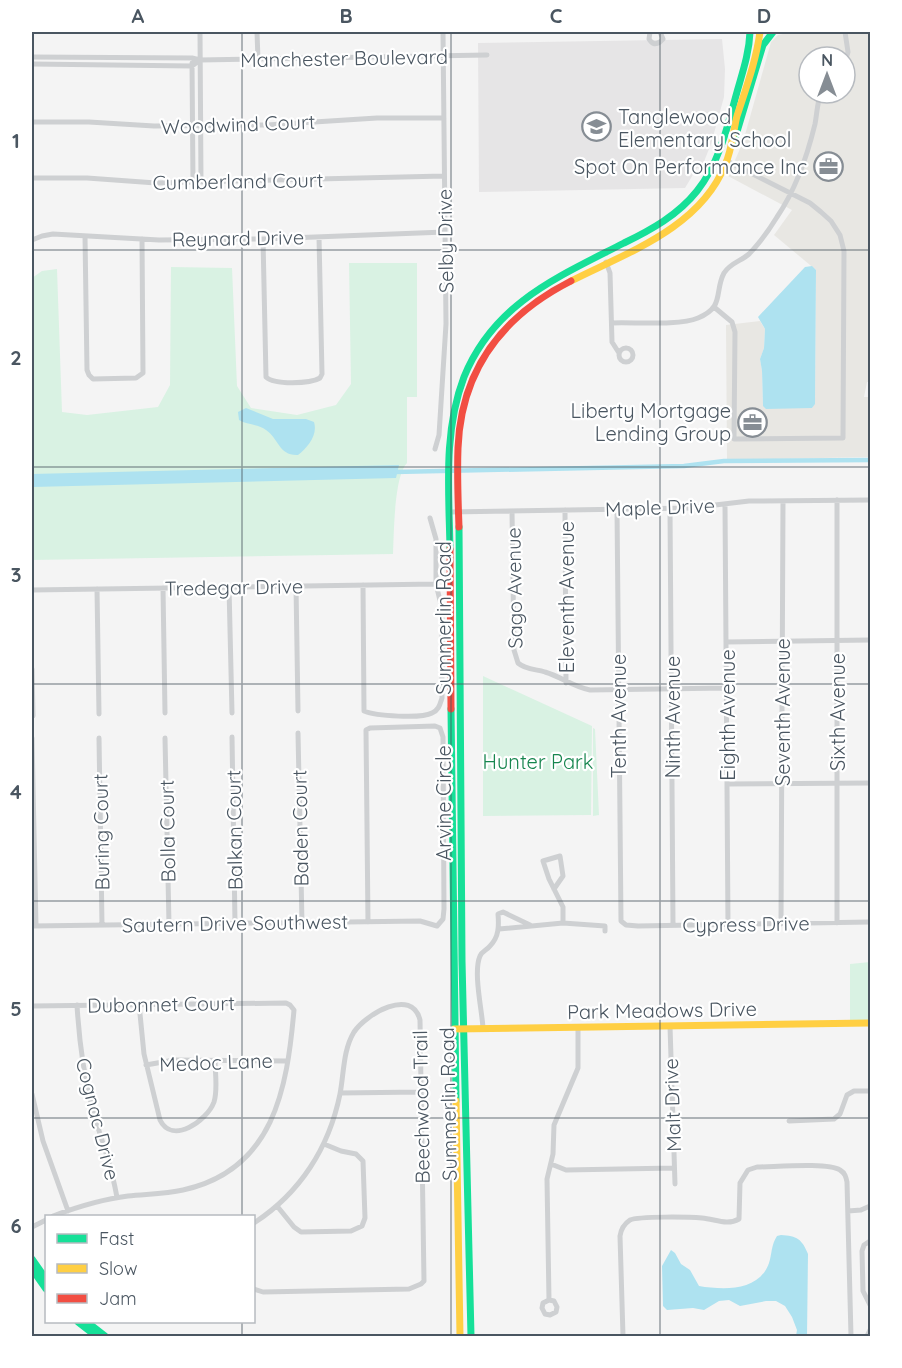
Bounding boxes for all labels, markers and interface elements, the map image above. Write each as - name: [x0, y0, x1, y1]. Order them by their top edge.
- text: A: [132, 3, 145, 28]
- text: B: [339, 3, 353, 28]
- text: C: [550, 3, 563, 28]
- text: D: [757, 3, 771, 28]
- street label: Manchester Boulevard: [240, 44, 448, 72]
- north arrow: [797, 45, 857, 105]
- text: N: [821, 50, 833, 70]
- place label: Tanglewood Elementary School: [618, 104, 791, 152]
- street label: Woodwind Court: [160, 109, 316, 139]
- school or university icon: Tanglewood Elementary School: [581, 111, 613, 143]
- text: 1: [12, 128, 20, 153]
- office icon: Spot On Performance Inc: [812, 150, 844, 182]
- place label: Spot On Performance Inc: [574, 154, 807, 179]
- street label: Cumberland Court: [152, 167, 324, 195]
- street label: Selby Drive: [432, 189, 458, 293]
- street label: Reynard Drive: [172, 224, 304, 252]
- text: 2: [10, 345, 22, 370]
- place label: Liberty Mortgage Lending Group: [570, 398, 731, 446]
- office icon: Liberty Mortgage Lending Group: [736, 406, 768, 438]
- street label: Maple Drive: [605, 493, 715, 521]
- street label: Eleventh Avenue: [554, 521, 579, 673]
- street label: Sago Avenue: [500, 527, 528, 649]
- street label: Summerlin Road: [431, 541, 456, 695]
- text: 3: [11, 562, 21, 587]
- street label: Tredegar Drive: [165, 573, 303, 601]
- street label: Seventh Avenue: [770, 638, 795, 786]
- street label: Eighth Avenue: [715, 649, 740, 781]
- street label: Sixth Avenue: [825, 653, 850, 771]
- street label: Tenth Avenue: [606, 654, 631, 778]
- street label: Ninth Avenue: [660, 656, 685, 778]
- street label: Arvine Circle: [431, 745, 456, 861]
- park label: Hunter Park: [483, 749, 593, 774]
- street label: Balkan Court: [220, 769, 248, 890]
- street label: Baden Court: [286, 769, 314, 887]
- street label: Buring Court: [87, 773, 115, 891]
- text: 4: [10, 779, 22, 804]
- street label: Bolla Court: [154, 779, 180, 883]
- street label: Sautern Drive Southwest: [122, 909, 349, 937]
- street label: Cypress Drive: [682, 910, 810, 938]
- street label: Dubonnet Court: [87, 990, 235, 1018]
- text: 5: [10, 996, 22, 1021]
- street label: Park Meadows Drive: [567, 996, 757, 1024]
- street label: Summerlin Road: [434, 1027, 462, 1181]
- street label: Beechwood Trail: [407, 1030, 435, 1184]
- street label: Medoc Lane: [159, 1048, 273, 1076]
- street label: Cognac Drive: [71, 1055, 125, 1183]
- street label: Malt Drive: [658, 1058, 686, 1152]
- text: 6: [10, 1213, 22, 1238]
- legend: [45, 1215, 255, 1323]
- text: Fast: [99, 1227, 134, 1250]
- text: Slow: [99, 1257, 137, 1280]
- text: Jam: [99, 1287, 137, 1310]

